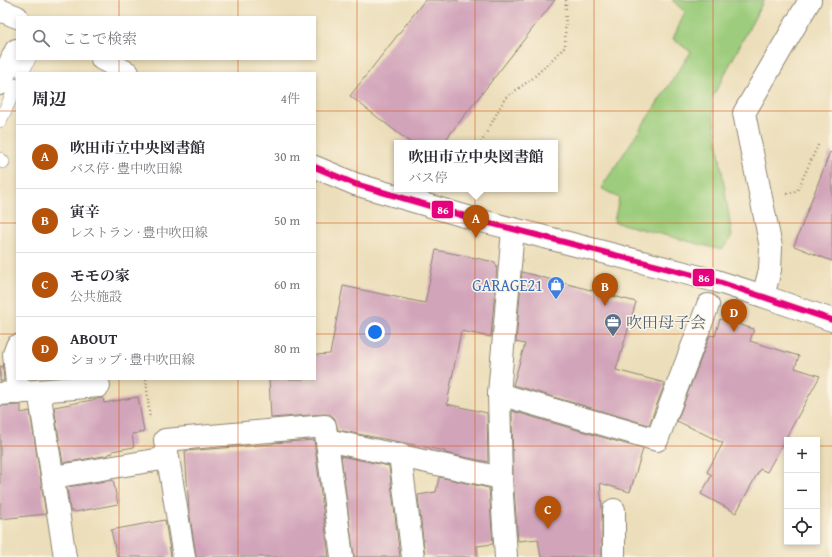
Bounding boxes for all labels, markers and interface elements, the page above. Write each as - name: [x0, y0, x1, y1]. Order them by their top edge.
- search box: [16, 16, 316, 60]
- icon: search: [30, 27, 52, 49]
- text: ここで検索: [62, 28, 137, 49]
- text: 周辺: [32, 86, 66, 111]
- text: 4件: [281, 89, 300, 108]
- text: 吹田市立中央図書館: [70, 137, 205, 158]
- popup: [394, 140, 558, 192]
- text: 吹田市立中央図書館: [408, 146, 544, 167]
- text: A: [41, 147, 49, 166]
- text: 30 m: [274, 147, 300, 166]
- text: バス停 · 豊中吹田線: [70, 159, 182, 178]
- text: バス停: [408, 168, 448, 187]
- line badge: 86: [431, 200, 454, 219]
- text: 寅辛: [70, 201, 100, 222]
- text: 86: [437, 202, 449, 218]
- pin: A: [463, 205, 489, 238]
- text: B: [41, 211, 49, 230]
- text: 50 m: [274, 211, 300, 230]
- text: レストラン · 豊中吹田線: [70, 223, 208, 242]
- text: モモの家: [70, 265, 130, 286]
- line badge: 86: [692, 268, 715, 287]
- text: 86: [698, 270, 710, 286]
- place label: GARAGE21: [472, 273, 543, 297]
- pin: B: [592, 273, 618, 306]
- text: C: [41, 275, 49, 294]
- text: 60 m: [274, 275, 300, 294]
- shop icon: GARAGE21: [546, 275, 566, 300]
- text: 公共施設: [70, 287, 122, 306]
- pin: D: [721, 299, 747, 332]
- place label: 吹田母子会: [626, 310, 706, 334]
- office icon: 吹田母子会: [603, 312, 623, 337]
- your location: [365, 322, 385, 342]
- text: ABOUT: [70, 328, 117, 349]
- text: D: [41, 339, 49, 358]
- text: 80 m: [274, 339, 300, 358]
- text: ショップ · 豊中吹田線: [70, 350, 195, 369]
- map controls: [784, 437, 820, 545]
- button: +: [784, 437, 820, 473]
- button: −: [784, 473, 820, 509]
- pin: C: [535, 496, 561, 529]
- button: locate: [784, 509, 820, 545]

